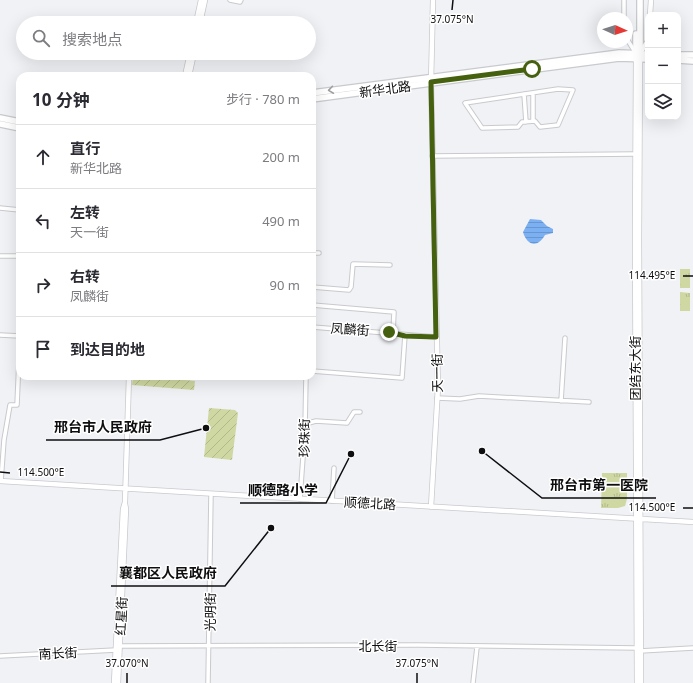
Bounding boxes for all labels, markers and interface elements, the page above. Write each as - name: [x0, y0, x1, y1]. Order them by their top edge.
- text: 37.075°N: [430, 12, 474, 26]
- north arrow: [597, 12, 633, 48]
- map controls: [645, 12, 681, 120]
- button: +: [645, 12, 681, 48]
- search box: [16, 16, 316, 60]
- icon: search: [30, 27, 52, 49]
- text: 搜索地点: [62, 29, 122, 49]
- button: −: [645, 48, 681, 84]
- route start: [523, 60, 541, 78]
- street label: 新华北路: [358, 76, 412, 102]
- button: layers: [645, 84, 681, 120]
- one-way arrow: [328, 85, 335, 94]
- text: 10 分钟: [32, 88, 90, 111]
- text: 步行 · 780 m: [226, 90, 300, 108]
- text: 直行: [70, 138, 100, 158]
- icon: ahead: [32, 146, 54, 168]
- text: 200 m: [262, 148, 300, 166]
- text: 新华北路: [70, 159, 122, 177]
- text: 左转: [70, 202, 100, 222]
- icon: left: [32, 210, 54, 232]
- text: 490 m: [262, 212, 300, 230]
- text: 天一街: [70, 223, 109, 241]
- text: 右转: [70, 266, 100, 286]
- text: 114.495°E: [629, 268, 675, 282]
- icon: right: [32, 274, 54, 296]
- text: 90 m: [270, 276, 300, 294]
- text: 凤麟街: [70, 287, 109, 305]
- street label: 凤麟街: [330, 319, 370, 339]
- route end: [380, 323, 398, 341]
- street label: 团结东大街: [626, 335, 644, 401]
- icon: arrive: [32, 338, 54, 360]
- text: 到达目的地: [70, 339, 145, 359]
- street label: 天一街: [428, 353, 446, 393]
- callout: 邢台市人民政府: [46, 414, 160, 440]
- text: 邢台市人民政府: [54, 417, 152, 436]
- street label: 珍珠街: [295, 418, 313, 458]
- text: 114.500°E: [18, 465, 64, 479]
- callout: 邢台市第一医院: [542, 472, 656, 498]
- text: 邢台市第一医院: [550, 475, 648, 494]
- callout: 顺德路小学: [240, 477, 326, 503]
- text: 顺德路小学: [248, 480, 318, 499]
- street label: 顺德北路: [344, 493, 396, 513]
- text: 114.500°E: [629, 500, 675, 514]
- callout: 襄都区人民政府: [111, 560, 225, 586]
- text: 襄都区人民政府: [119, 563, 217, 582]
- street label: 光明街: [201, 592, 219, 632]
- street label: 红星街: [111, 596, 131, 636]
- street label: 北长街: [358, 637, 398, 655]
- street label: 南长街: [38, 643, 78, 663]
- text: 37.070°N: [105, 656, 149, 670]
- text: 37.075°N: [395, 656, 439, 670]

